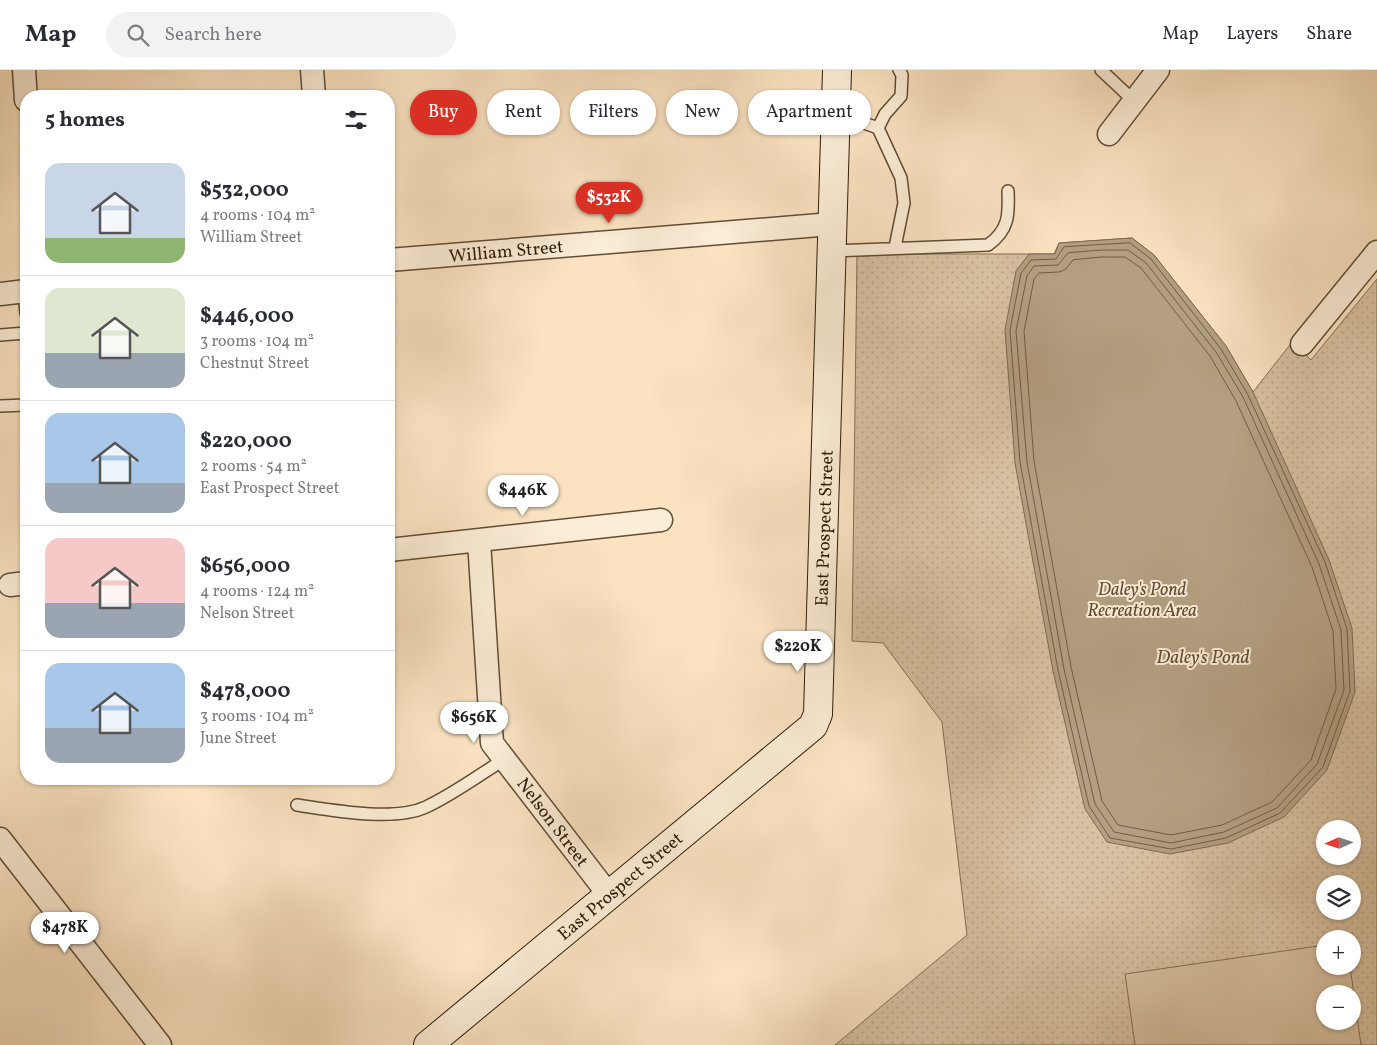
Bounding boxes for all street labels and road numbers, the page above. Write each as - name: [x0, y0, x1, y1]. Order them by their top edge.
- street label: William Street: [448, 235, 564, 270]
- street label: East Prospect Street: [810, 449, 841, 607]
- street label: Nelson Street: [510, 773, 594, 873]
- street label: East Prospect Street: [553, 827, 689, 947]

